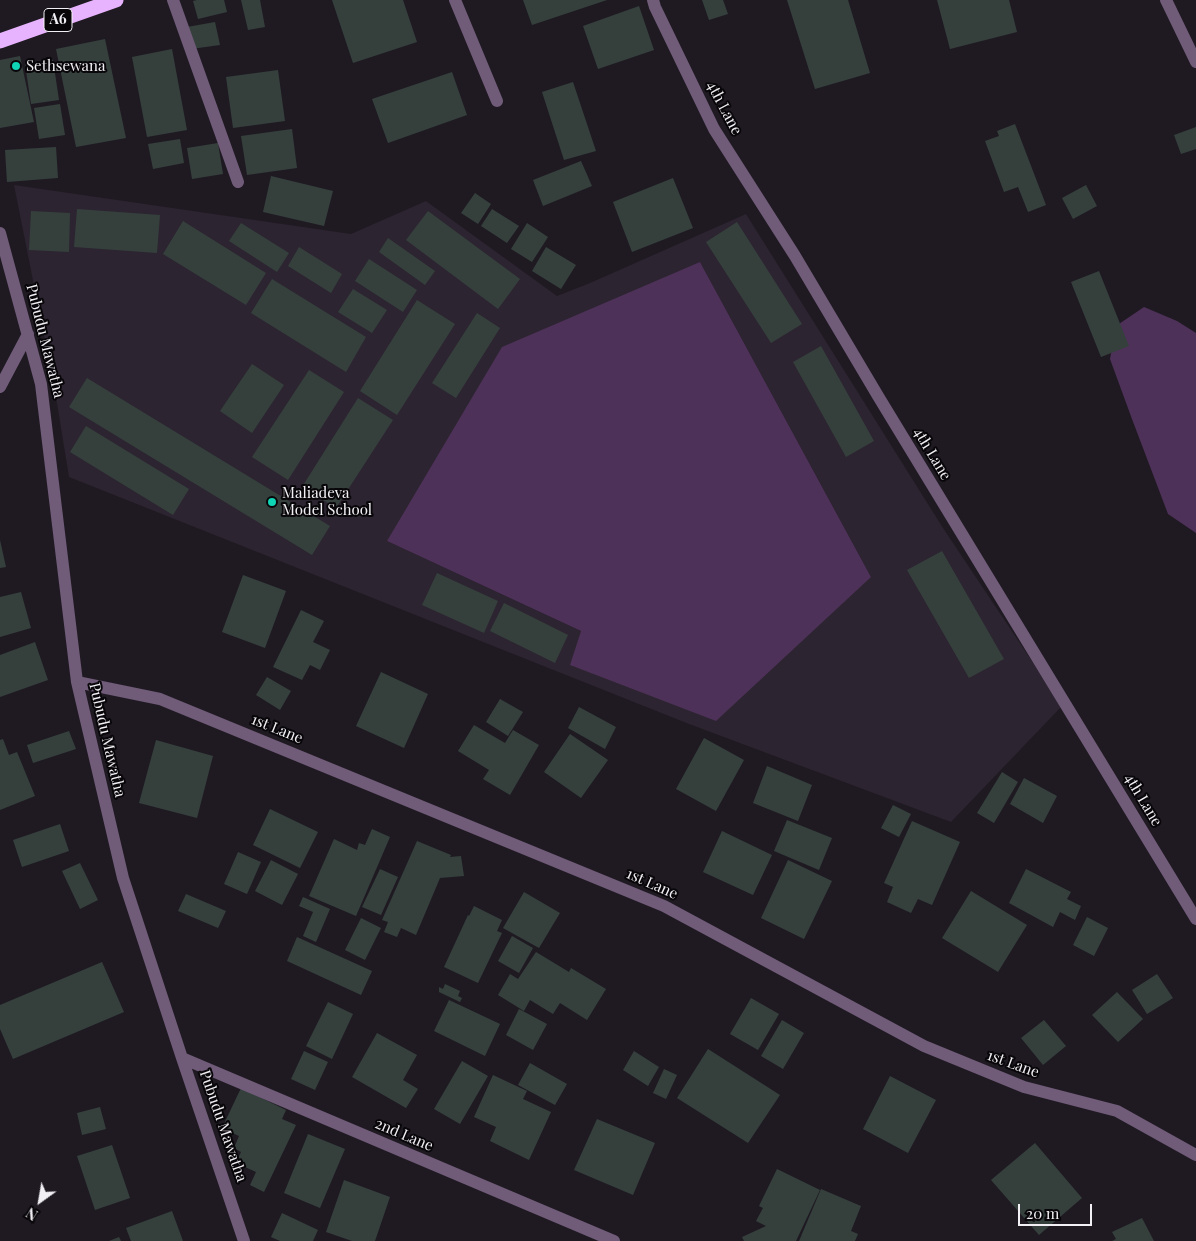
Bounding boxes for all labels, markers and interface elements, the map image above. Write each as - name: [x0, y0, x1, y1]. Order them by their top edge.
- road number: A6: [44, 8, 72, 32]
- place label: Sethsewana: [26, 57, 105, 75]
- marker: Sethsewana: [10, 60, 22, 72]
- street label: 4th Lane: [702, 78, 746, 138]
- street label: Pubudu Mawatha: [22, 282, 68, 400]
- street label: 4th Lane: [909, 424, 955, 484]
- place label: Maliadeva Model School: [282, 484, 372, 519]
- marker: Maliadeva Model School: [266, 496, 278, 508]
- street label: Pubudu Mawatha: [85, 681, 129, 799]
- street label: 1st Lane: [249, 711, 305, 747]
- street label: 4th Lane: [1120, 770, 1166, 830]
- street label: 1st Lane: [624, 865, 680, 903]
- street label: 1st Lane: [984, 1046, 1042, 1082]
- street label: Pubudu Mawatha: [195, 1068, 251, 1184]
- street label: 2nd Lane: [372, 1115, 436, 1155]
- north arrow: [15, 1176, 65, 1226]
- scale bar: [1021, 1194, 1095, 1226]
- text: N: [22, 1203, 41, 1225]
- text: 20 m: [1026, 1203, 1059, 1223]

